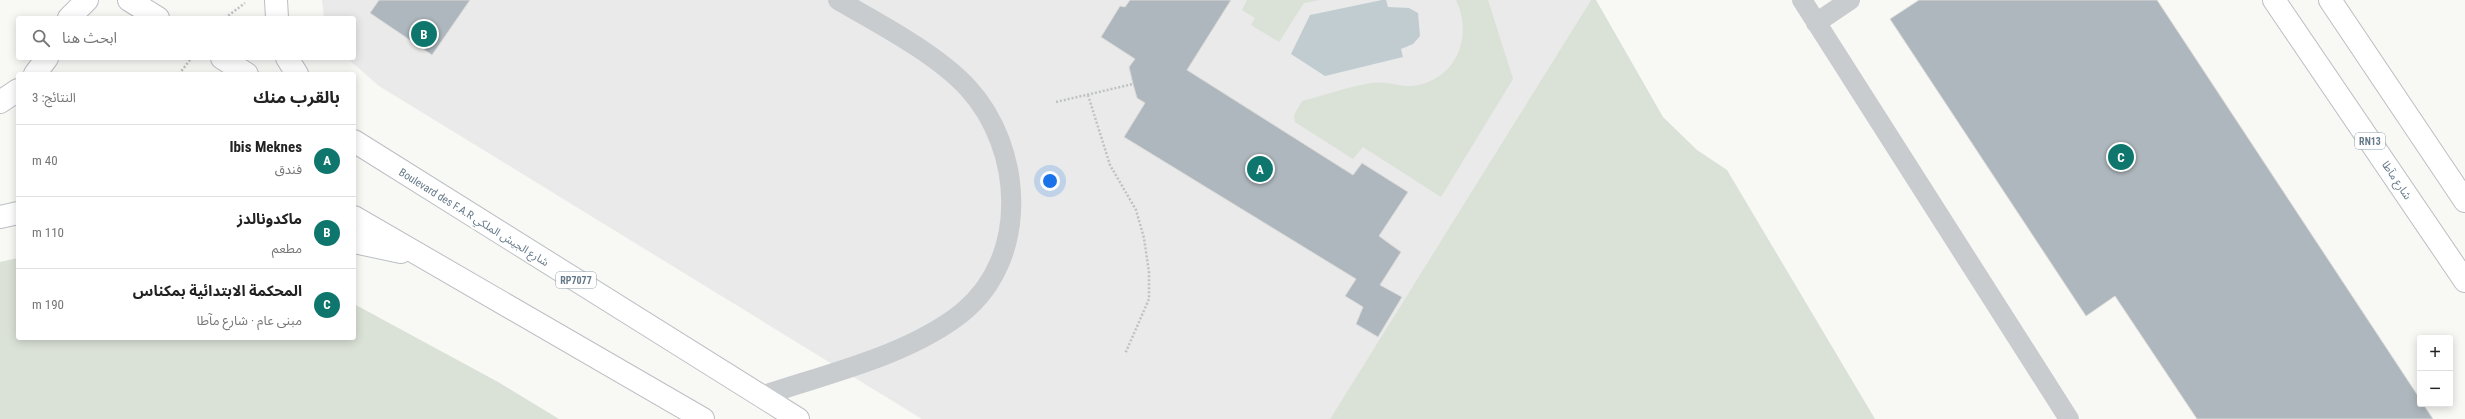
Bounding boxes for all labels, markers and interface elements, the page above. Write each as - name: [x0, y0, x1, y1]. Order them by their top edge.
- search box: [16, 16, 356, 60]
- pin: B: [411, 19, 437, 49]
- icon: search: [30, 27, 52, 49]
- text: ابحث هنا: [62, 29, 117, 47]
- text: بالقرب منك: [253, 87, 340, 107]
- text: النتائج: 3: [32, 90, 76, 105]
- road number: RN13: [2355, 133, 2385, 149]
- text: Ibis Meknes: [229, 138, 302, 156]
- pin: C: [2108, 142, 2134, 172]
- text: 40 m: [32, 153, 58, 168]
- text: A: [323, 153, 331, 168]
- pin: A: [1247, 154, 1273, 184]
- street label: شارع مآطا: [2378, 159, 2414, 203]
- text: فندق: [275, 162, 302, 177]
- street label: Boulevard des F.A.R شارع الجيش الملكي: [395, 166, 551, 271]
- your location: [1040, 171, 1060, 191]
- text: ماكدونالدز: [237, 210, 302, 228]
- text: 110 m: [32, 225, 64, 240]
- text: B: [323, 225, 331, 240]
- text: مطعم: [272, 241, 302, 256]
- road number: RP7077: [556, 272, 596, 288]
- text: المحكمة الابتدائية بمكناس: [133, 282, 302, 300]
- text: 190 m: [32, 297, 64, 312]
- text: C: [323, 297, 331, 312]
- text: مبنى عام · شارع مآطا: [196, 313, 302, 328]
- map controls: [2417, 335, 2453, 407]
- button: +: [2417, 335, 2453, 371]
- button: −: [2417, 371, 2453, 407]

